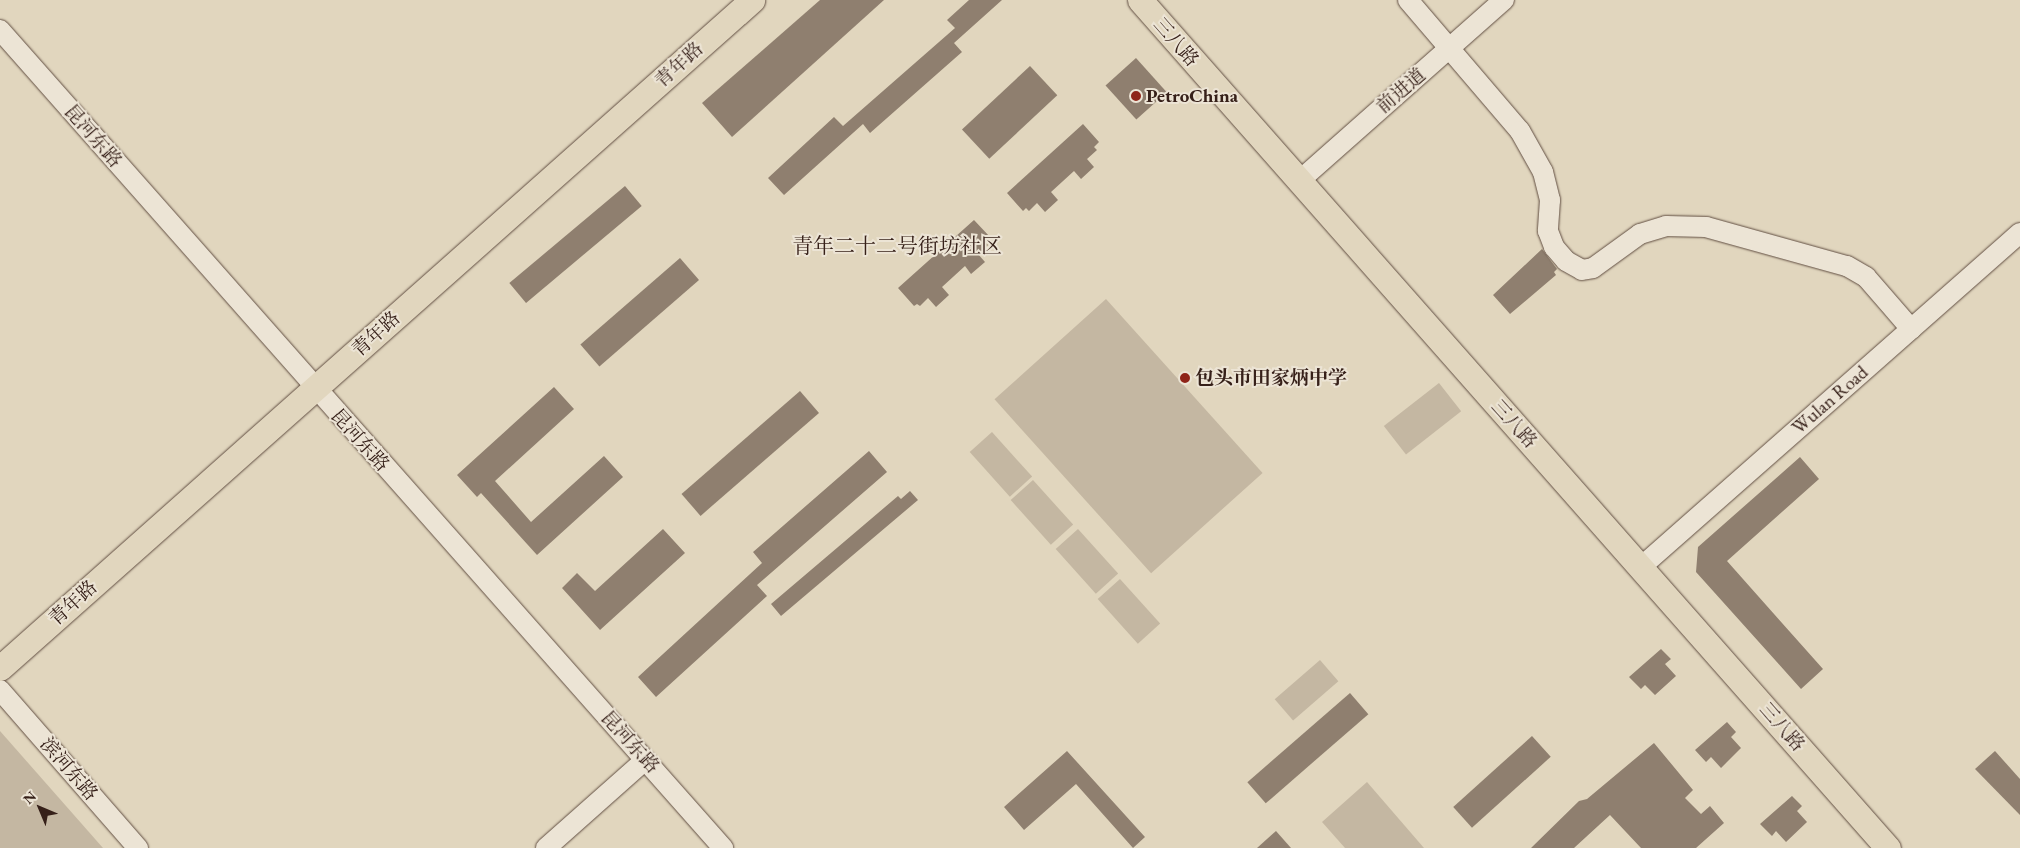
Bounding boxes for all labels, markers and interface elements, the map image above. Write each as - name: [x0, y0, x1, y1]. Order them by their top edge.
- street label: 三八路: [1149, 13, 1203, 71]
- street label: 青年路: [650, 37, 708, 93]
- street label: 前进道: [1372, 64, 1430, 118]
- place label: PetroChina: [1146, 85, 1238, 107]
- marker: PetroChina: [1130, 90, 1142, 102]
- street label: 昆河东路: [59, 100, 127, 172]
- district label: 青年二十二号街坊社区: [792, 233, 1002, 259]
- street label: 青年路: [347, 306, 405, 362]
- street label: Wulan Road: [1787, 361, 1873, 439]
- place label: 包头市田家炳中学: [1195, 367, 1347, 389]
- marker: 包头市田家炳中学: [1179, 372, 1191, 384]
- street label: 三八路: [1486, 395, 1542, 453]
- street label: 昆河东路: [326, 404, 394, 476]
- street label: 青年路: [44, 575, 102, 631]
- street label: 三八路: [1755, 698, 1809, 756]
- street label: 昆河东路: [596, 706, 664, 778]
- street label: 滨河东路: [35, 733, 103, 805]
- north arrow: [15, 783, 65, 833]
- text: N: [19, 787, 40, 808]

